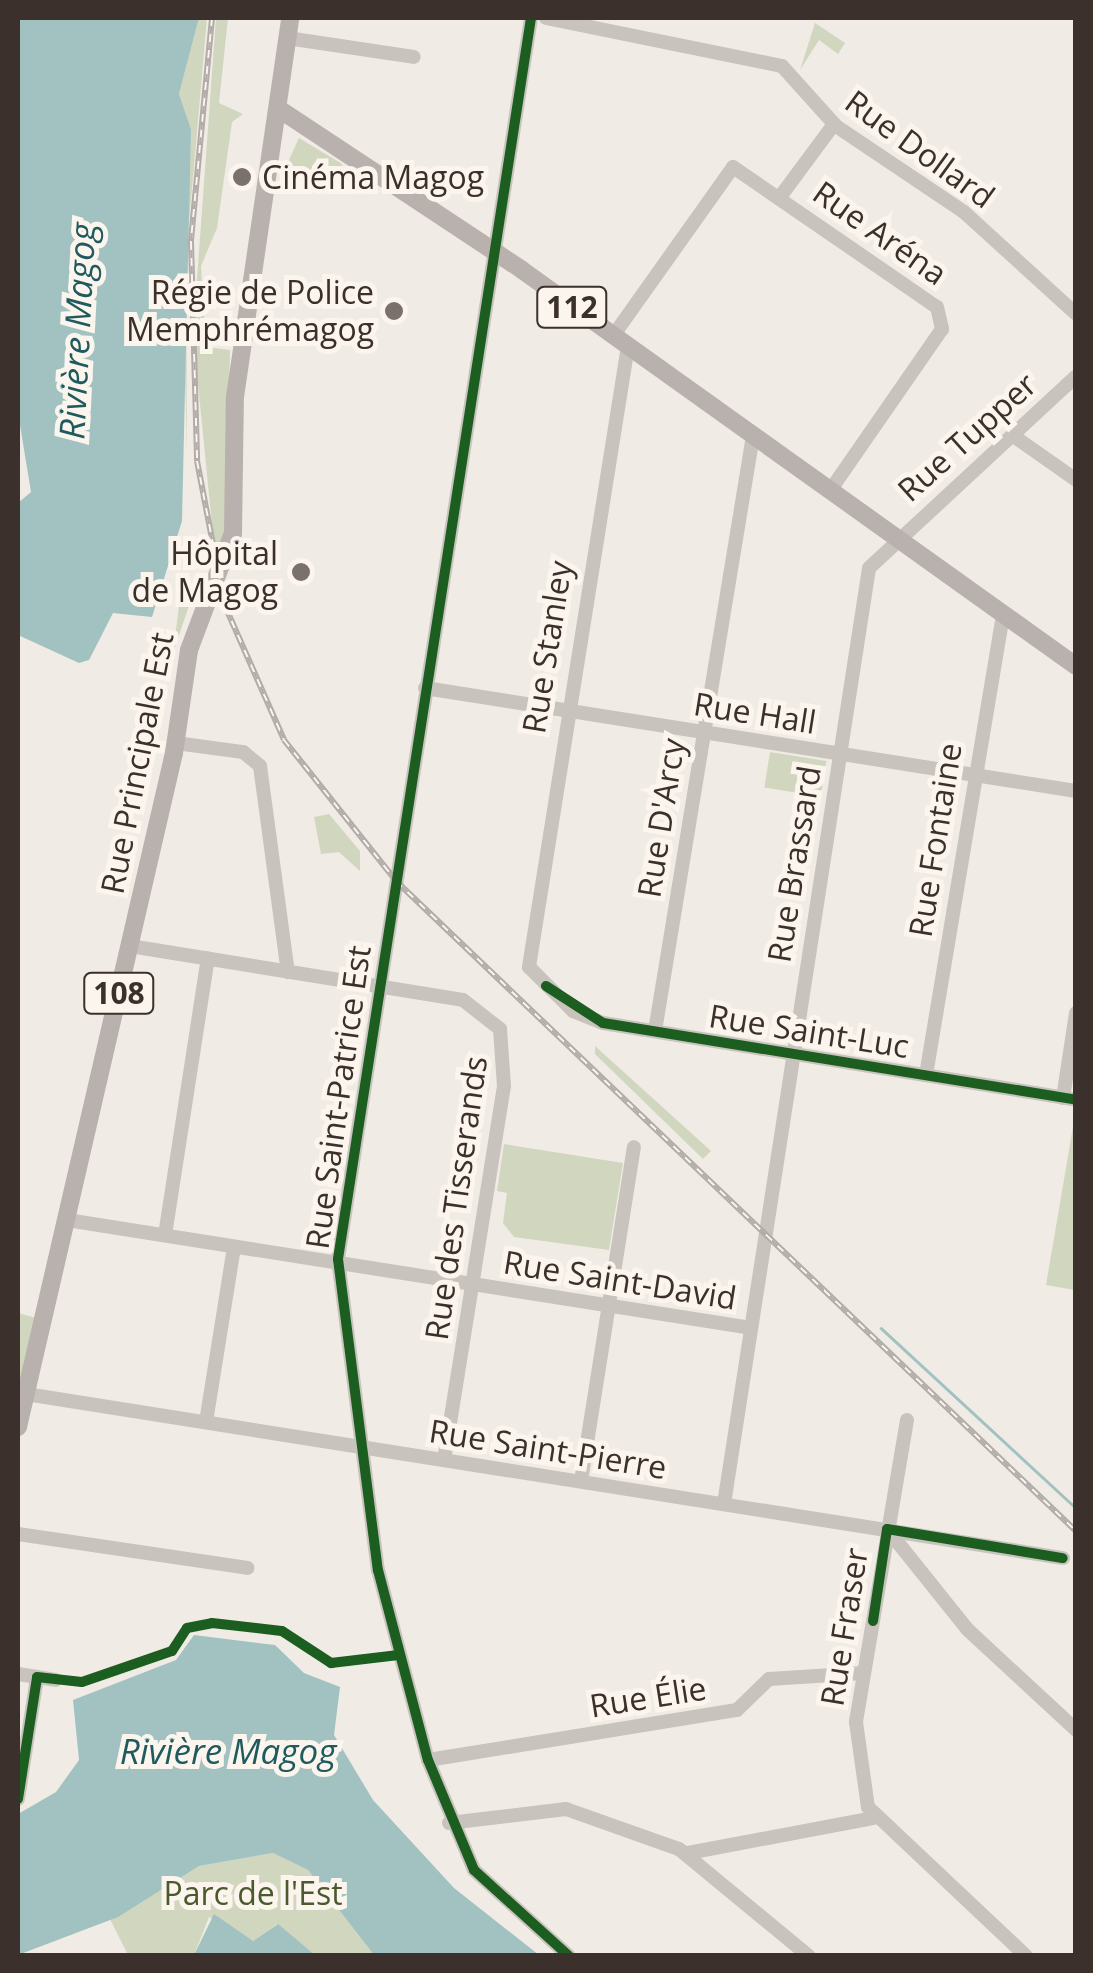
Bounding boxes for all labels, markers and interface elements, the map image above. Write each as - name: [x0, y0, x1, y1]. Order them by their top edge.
- street label: Rue Dollard: [838, 82, 1002, 216]
- place label: Cinéma Magog: [262, 158, 484, 196]
- marker: Cinéma Magog: [231, 166, 253, 188]
- street label: Rue Aréna: [806, 173, 954, 293]
- water label: Rivière Magog: [50, 222, 104, 440]
- place label: Régie de Police Memphrémagog: [126, 274, 374, 349]
- road number: 112: [534, 282, 610, 332]
- marker: Régie de Police Memphrémagog: [383, 300, 405, 322]
- street label: Rue Tupper: [890, 365, 1044, 509]
- place label: Hôpital de Magog: [132, 535, 278, 610]
- street label: Rue Stanley: [514, 558, 580, 736]
- marker: Hôpital de Magog: [288, 559, 314, 585]
- street label: Rue Principale Est: [93, 629, 181, 897]
- street label: Rue Hall: [691, 684, 819, 742]
- street label: Rue D'Arcy: [629, 736, 693, 900]
- street label: Rue Fontaine: [901, 740, 969, 940]
- street label: Rue Brassard: [760, 763, 828, 965]
- street label: Rue Saint-Patrice Est: [298, 943, 378, 1251]
- road number: 108: [82, 968, 156, 1018]
- street label: Rue Saint-Luc: [706, 996, 912, 1066]
- street label: Rue des Tisserands: [417, 1054, 495, 1342]
- street label: Rue Saint-David: [501, 1243, 739, 1317]
- street label: Rue Saint-Pierre: [427, 1411, 669, 1487]
- street label: Rue Fraser: [813, 1545, 875, 1709]
- street label: Rue Élie: [587, 1669, 709, 1725]
- water label: Rivière Magog: [120, 1730, 336, 1772]
- park label: Parc de l'Est: [163, 1874, 343, 1912]

